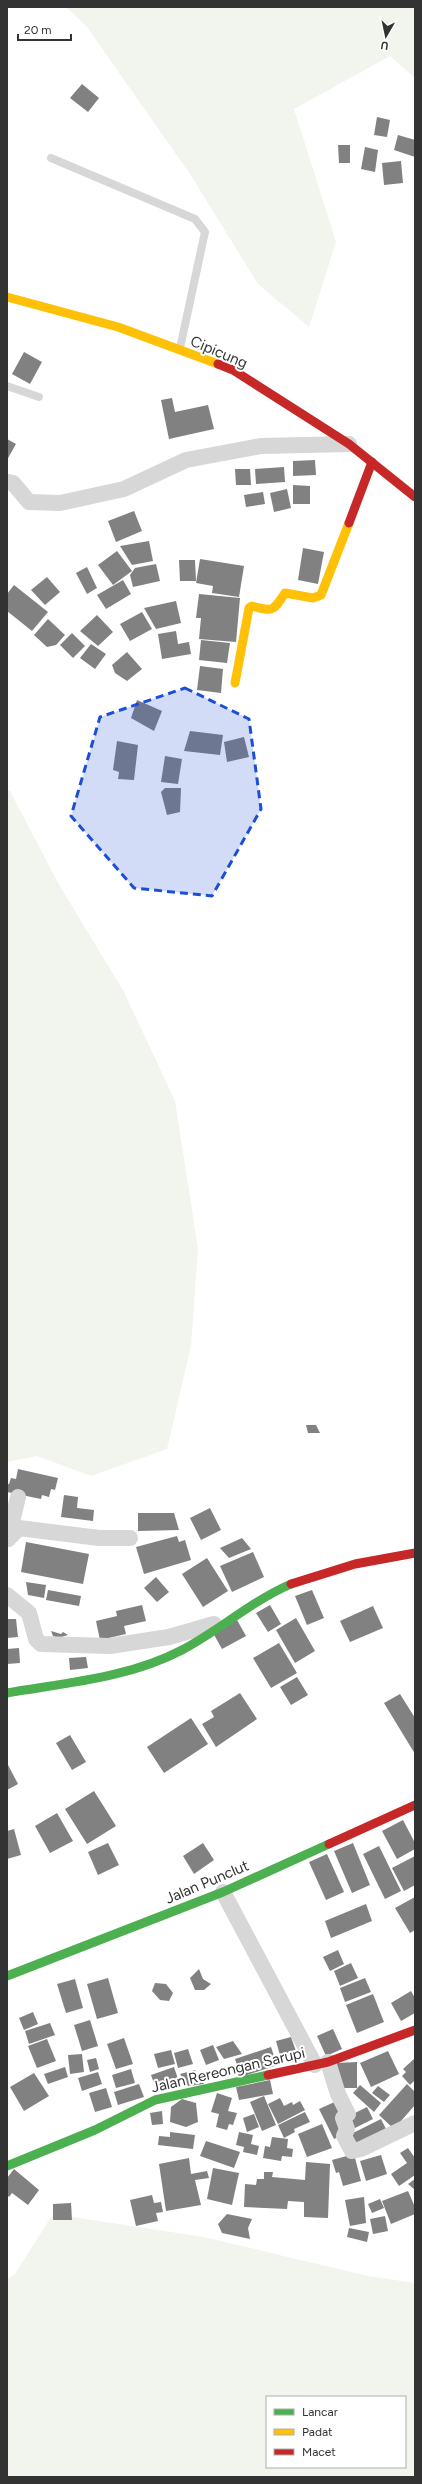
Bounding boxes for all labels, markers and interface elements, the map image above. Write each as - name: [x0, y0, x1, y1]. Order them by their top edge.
- scale bar: [18, 16, 71, 42]
- north arrow: [366, 16, 406, 56]
- text: 20 m: [24, 23, 52, 37]
- text: U: [379, 38, 389, 52]
- street label: Cipicung: [188, 332, 250, 372]
- street label: Jalan Punclut: [162, 1856, 252, 1908]
- street label: Jalan Rereongan Sarupi: [149, 2044, 307, 2096]
- legend: [266, 2396, 406, 2468]
- text: Lancar: [302, 2405, 338, 2419]
- text: Padat: [302, 2425, 333, 2439]
- text: Macet: [302, 2445, 336, 2459]

